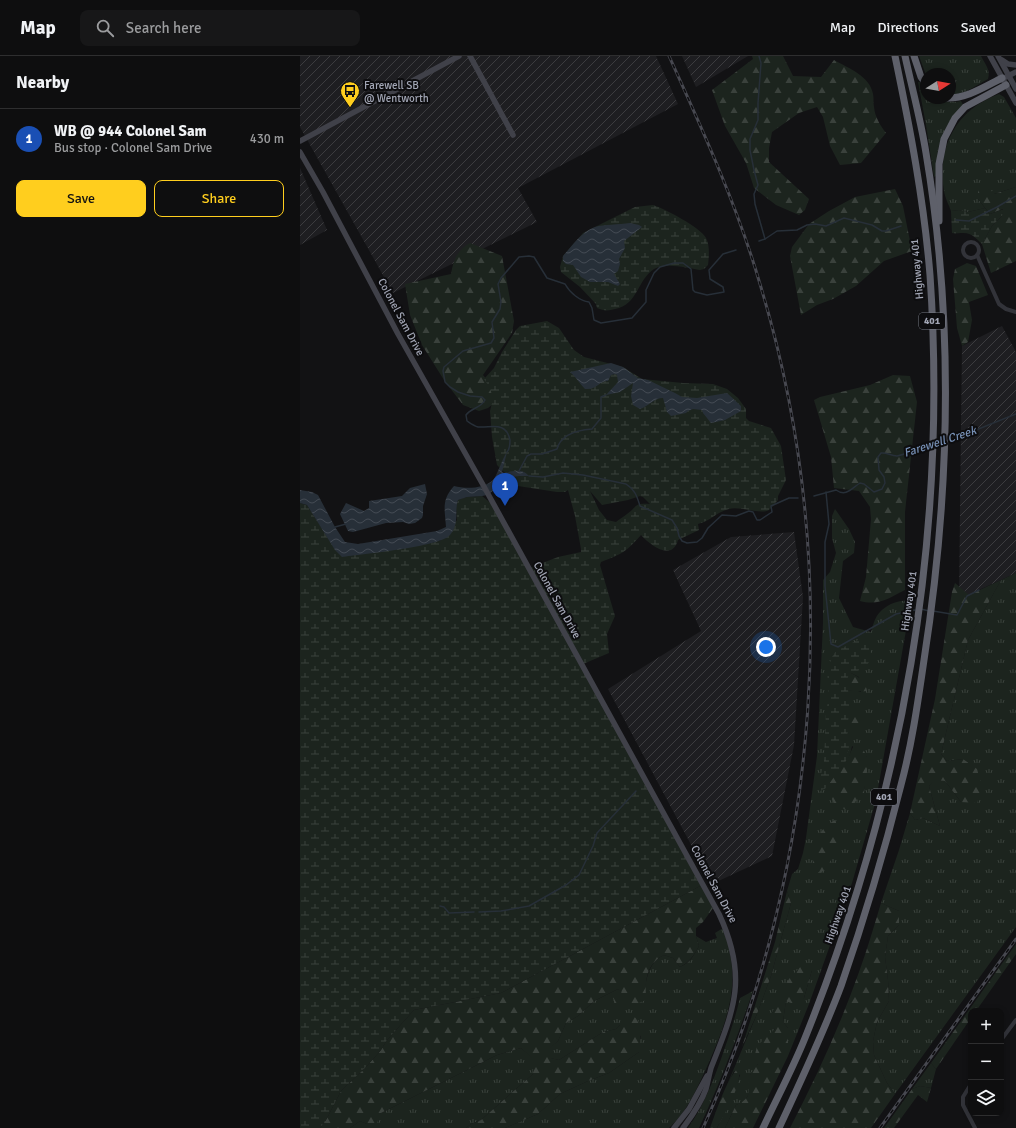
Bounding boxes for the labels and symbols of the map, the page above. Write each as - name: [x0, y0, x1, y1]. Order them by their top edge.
- north arrow: [920, 68, 956, 104]
- place label: Farewell SB @ Wentworth: [364, 79, 429, 105]
- bus stop icon: Farewell SB @ Wentworth: [339, 80, 361, 108]
- street label: Highway 401: [908, 238, 926, 300]
- street label: Colonel Sam Drive: [375, 276, 427, 358]
- road number: 401: [919, 313, 945, 329]
- water label: Farewell Creek: [902, 423, 979, 461]
- pin: 1: [492, 473, 518, 506]
- street label: Colonel Sam Drive: [531, 559, 583, 641]
- street label: Highway 401: [898, 570, 920, 632]
- your location: [756, 637, 776, 657]
- road number: 401: [871, 789, 897, 805]
- street label: Colonel Sam Drive: [688, 843, 740, 925]
- street label: Highway 401: [822, 884, 854, 946]

